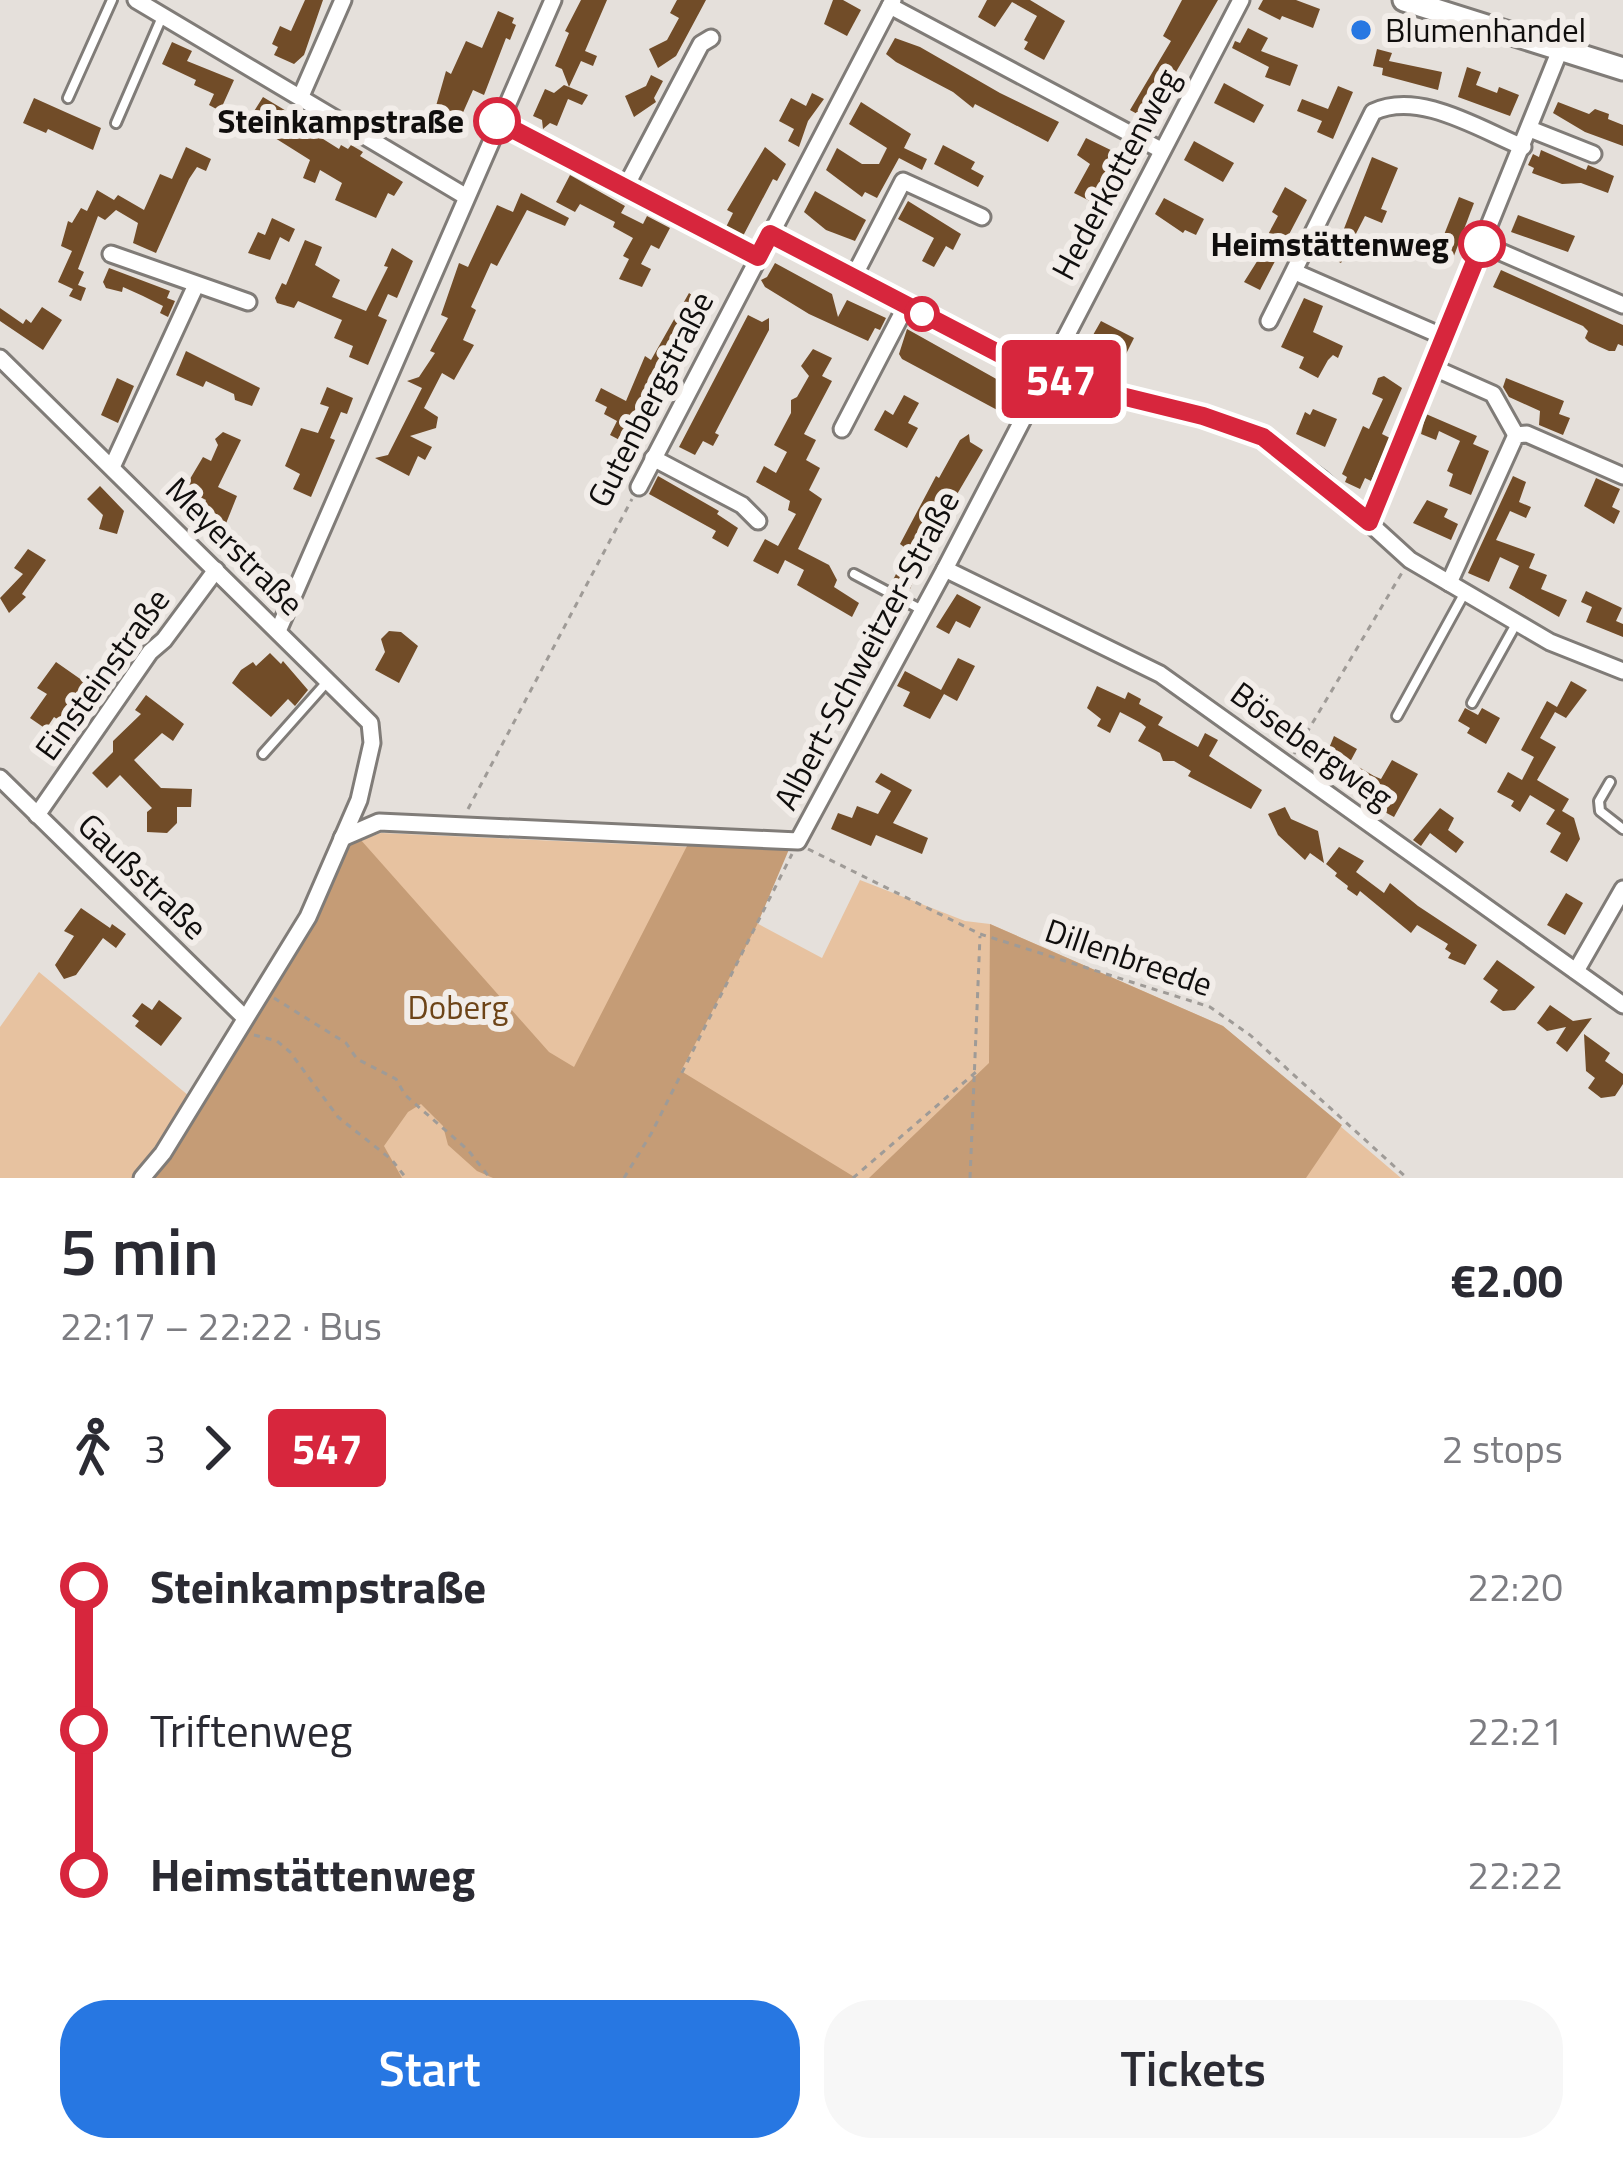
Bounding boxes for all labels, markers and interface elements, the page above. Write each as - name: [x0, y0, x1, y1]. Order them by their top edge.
- place label: Blumenhandel: [1385, 5, 1586, 55]
- marker: Blumenhandel: [1348, 17, 1374, 43]
- street label: Hederkottenweg: [1038, 59, 1192, 289]
- place label: Steinkampstraße: [217, 96, 464, 146]
- marker: Steinkampstraße: [475, 99, 519, 143]
- place label: Heimstättenweg: [1210, 219, 1449, 269]
- marker: Heimstättenweg: [1460, 222, 1504, 266]
- street label: Gutenbergstraße: [574, 282, 726, 516]
- unlabelled marker: [906, 298, 938, 330]
- line badge: 547: [992, 340, 1130, 418]
- text: 547: [1026, 347, 1096, 411]
- street label: Meyerstraße: [154, 465, 316, 627]
- street label: Albert-Schweitzer-Straße: [761, 481, 971, 819]
- street label: Einsteinstraße: [22, 577, 182, 771]
- street label: Bösebergweg: [1220, 669, 1404, 821]
- street label: Gaußstraße: [67, 801, 219, 951]
- street label: Dillenbreede: [1039, 905, 1219, 1009]
- park label: Doberg: [408, 982, 508, 1032]
- text: 5 min: [60, 1200, 219, 1301]
- text: €2.00: [1451, 1246, 1563, 1314]
- text: 22:17 – 22:22 · Bus: [60, 1296, 382, 1355]
- icon: walk: [60, 1415, 126, 1481]
- icon: forward: [184, 1415, 250, 1481]
- text: 547: [292, 1416, 362, 1480]
- text: 3: [144, 1419, 166, 1478]
- text: 2 stops: [1441, 1419, 1563, 1478]
- text: Steinkampstraße: [150, 1552, 486, 1620]
- text: 22:20: [1467, 1557, 1563, 1616]
- text: Triftenweg: [150, 1696, 353, 1764]
- text: 22:21: [1467, 1701, 1563, 1760]
- text: Heimstättenweg: [150, 1840, 475, 1908]
- text: 22:22: [1467, 1845, 1563, 1904]
- button: Start: [60, 2000, 800, 2138]
- button: Tickets: [824, 2000, 1563, 2138]

